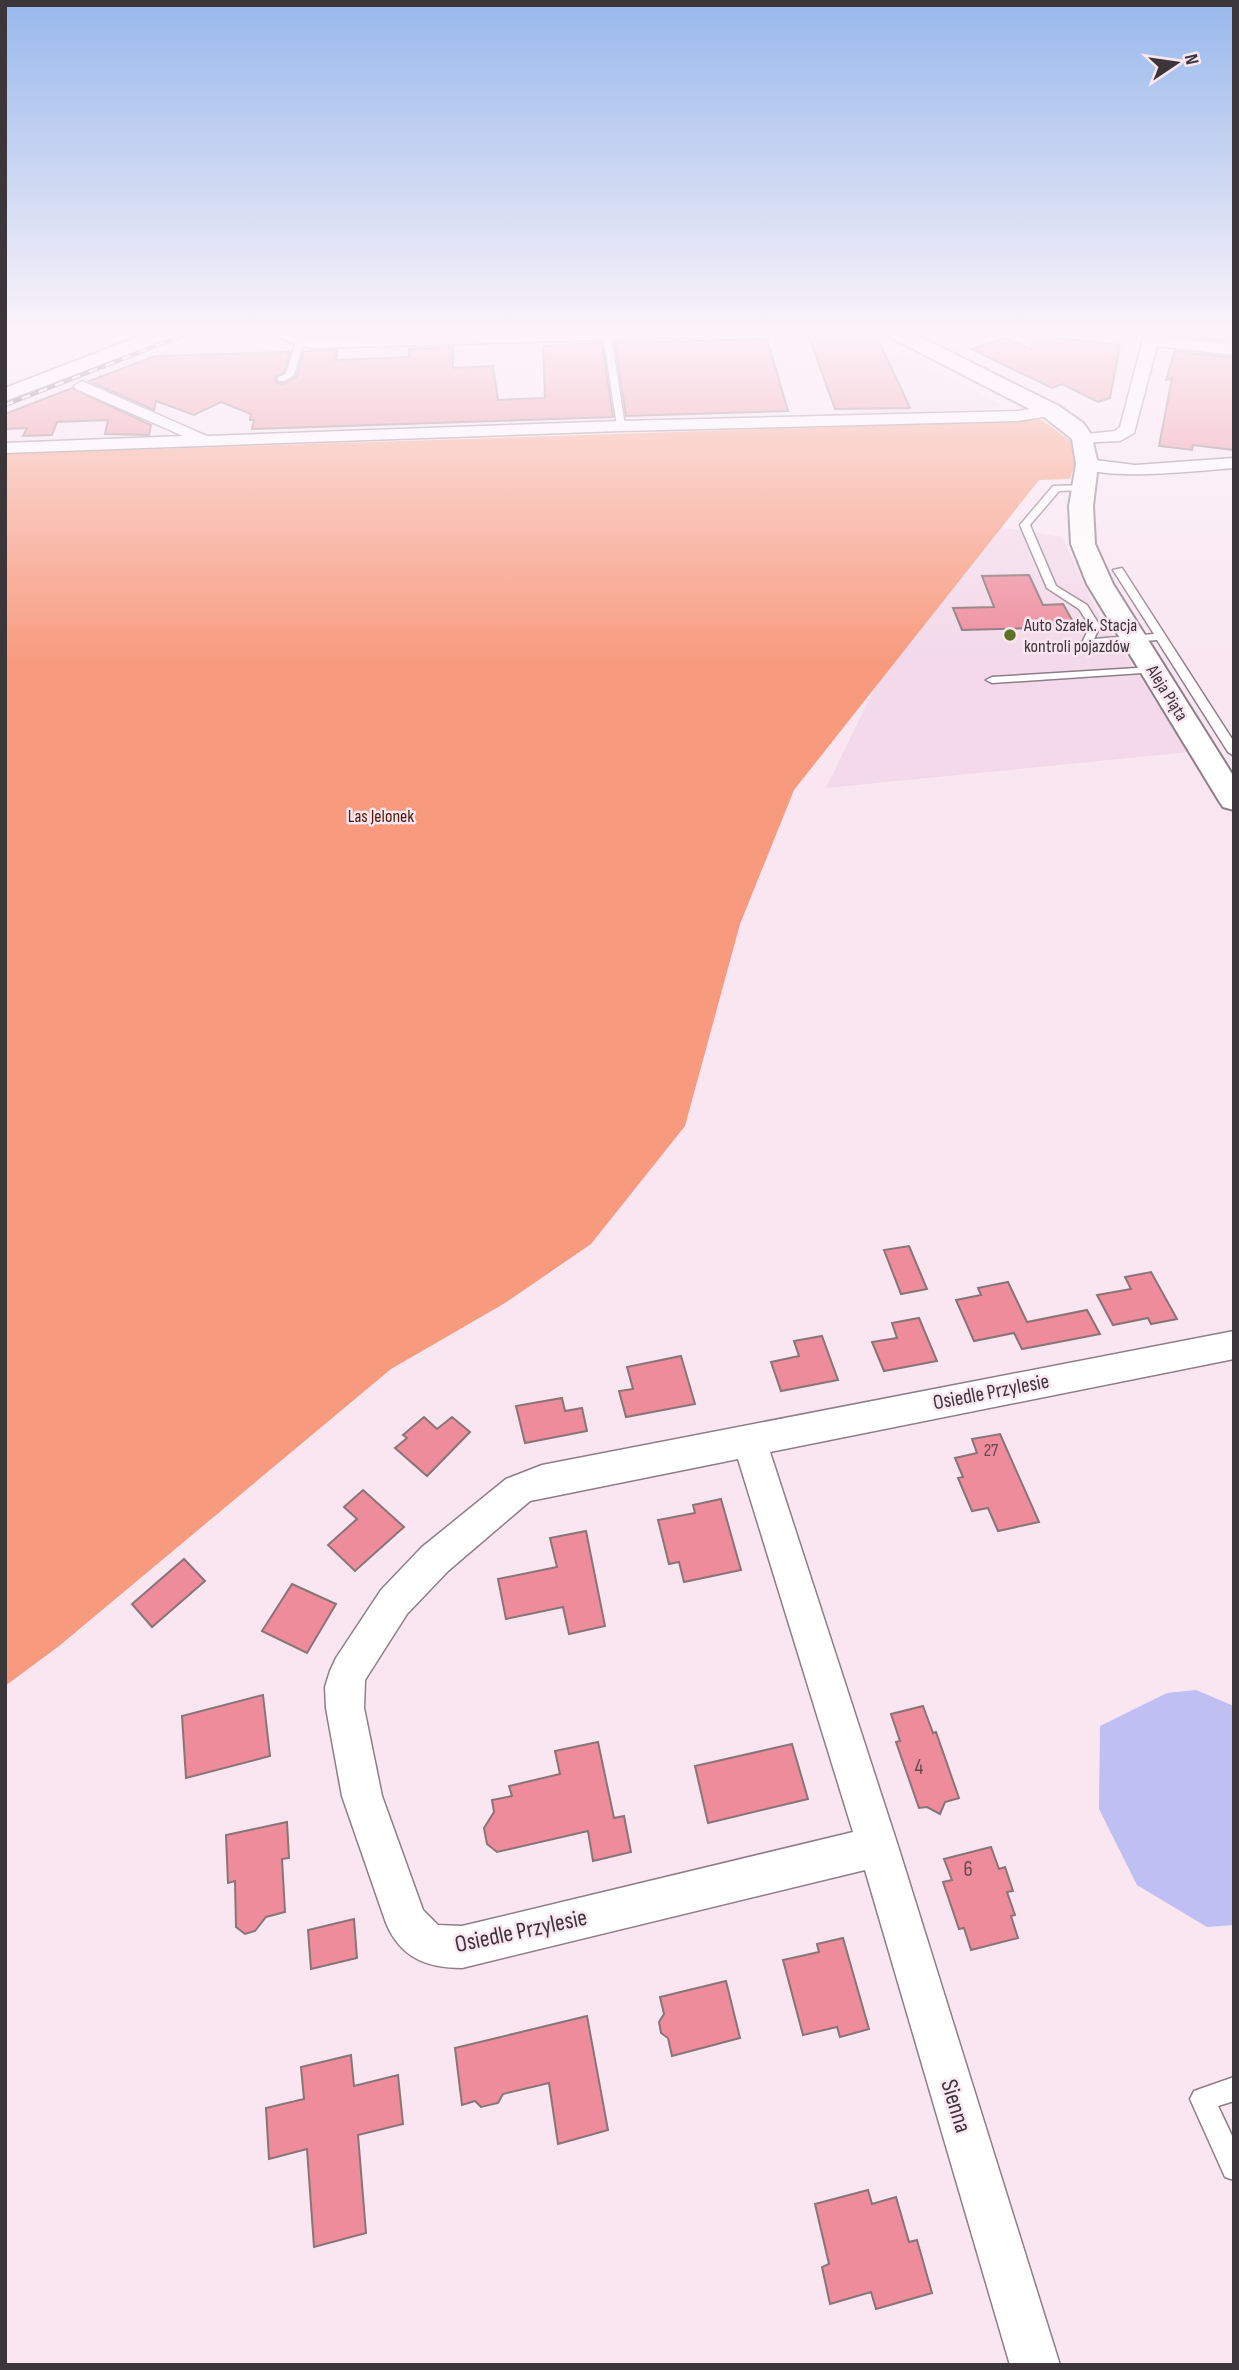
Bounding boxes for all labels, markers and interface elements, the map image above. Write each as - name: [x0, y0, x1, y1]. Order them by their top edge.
- north arrow: [1141, 28, 1211, 98]
- text: N: [1179, 52, 1203, 67]
- place label: Auto Szałek. Stacja kontroli pojazdów: [1023, 615, 1137, 657]
- marker: Auto Szałek. Stacja kontroli pojazdów: [1002, 627, 1018, 643]
- street label: Aleja Piąta: [1141, 660, 1192, 725]
- park label: Las Jelonek: [348, 806, 414, 827]
- street label: Osiedle Przylesie: [931, 1369, 1051, 1415]
- house number: 27: [984, 1440, 999, 1461]
- house number: 4: [915, 1755, 924, 1780]
- house number: 6: [963, 1857, 973, 1882]
- street label: Osiedle Przylesie: [452, 1903, 590, 1959]
- street label: Sienna: [934, 2076, 978, 2136]

